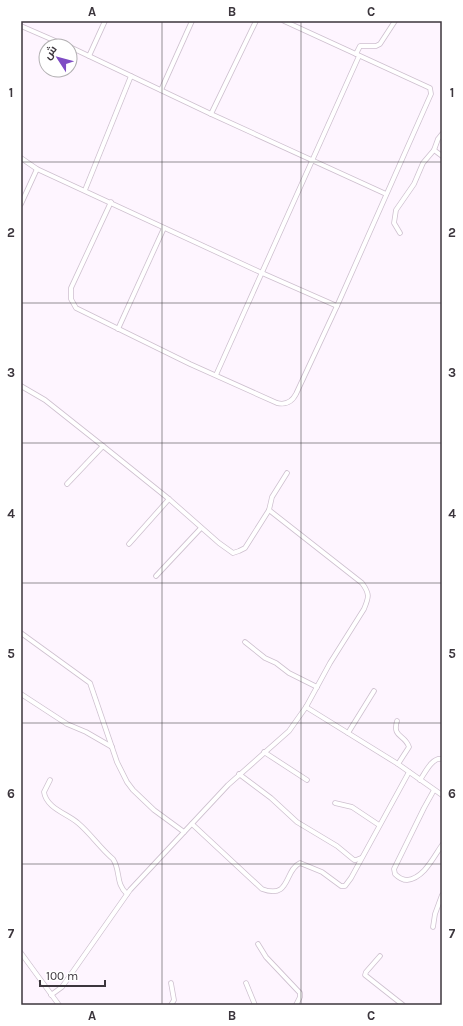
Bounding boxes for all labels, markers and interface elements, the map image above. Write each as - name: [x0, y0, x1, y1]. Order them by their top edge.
- text: A: [88, 4, 96, 19]
- text: B: [228, 4, 236, 19]
- text: C: [367, 4, 375, 19]
- north arrow: [38, 38, 78, 78]
- text: ش: [41, 43, 60, 62]
- text: 1: [9, 85, 13, 100]
- text: 1: [450, 85, 454, 100]
- text: 2: [7, 225, 15, 240]
- text: 2: [448, 225, 456, 240]
- text: 3: [7, 365, 15, 380]
- text: 3: [448, 365, 456, 380]
- text: 4: [7, 506, 15, 521]
- text: 4: [448, 506, 456, 521]
- text: 5: [7, 646, 15, 661]
- text: 5: [448, 646, 456, 661]
- text: 6: [7, 786, 15, 801]
- text: 6: [448, 786, 456, 801]
- text: 7: [8, 926, 15, 941]
- text: 7: [449, 926, 456, 941]
- scale bar: [40, 962, 105, 988]
- text: 100 m: [46, 969, 78, 983]
- text: A: [88, 1008, 96, 1023]
- text: B: [228, 1008, 236, 1023]
- text: C: [367, 1008, 375, 1023]

